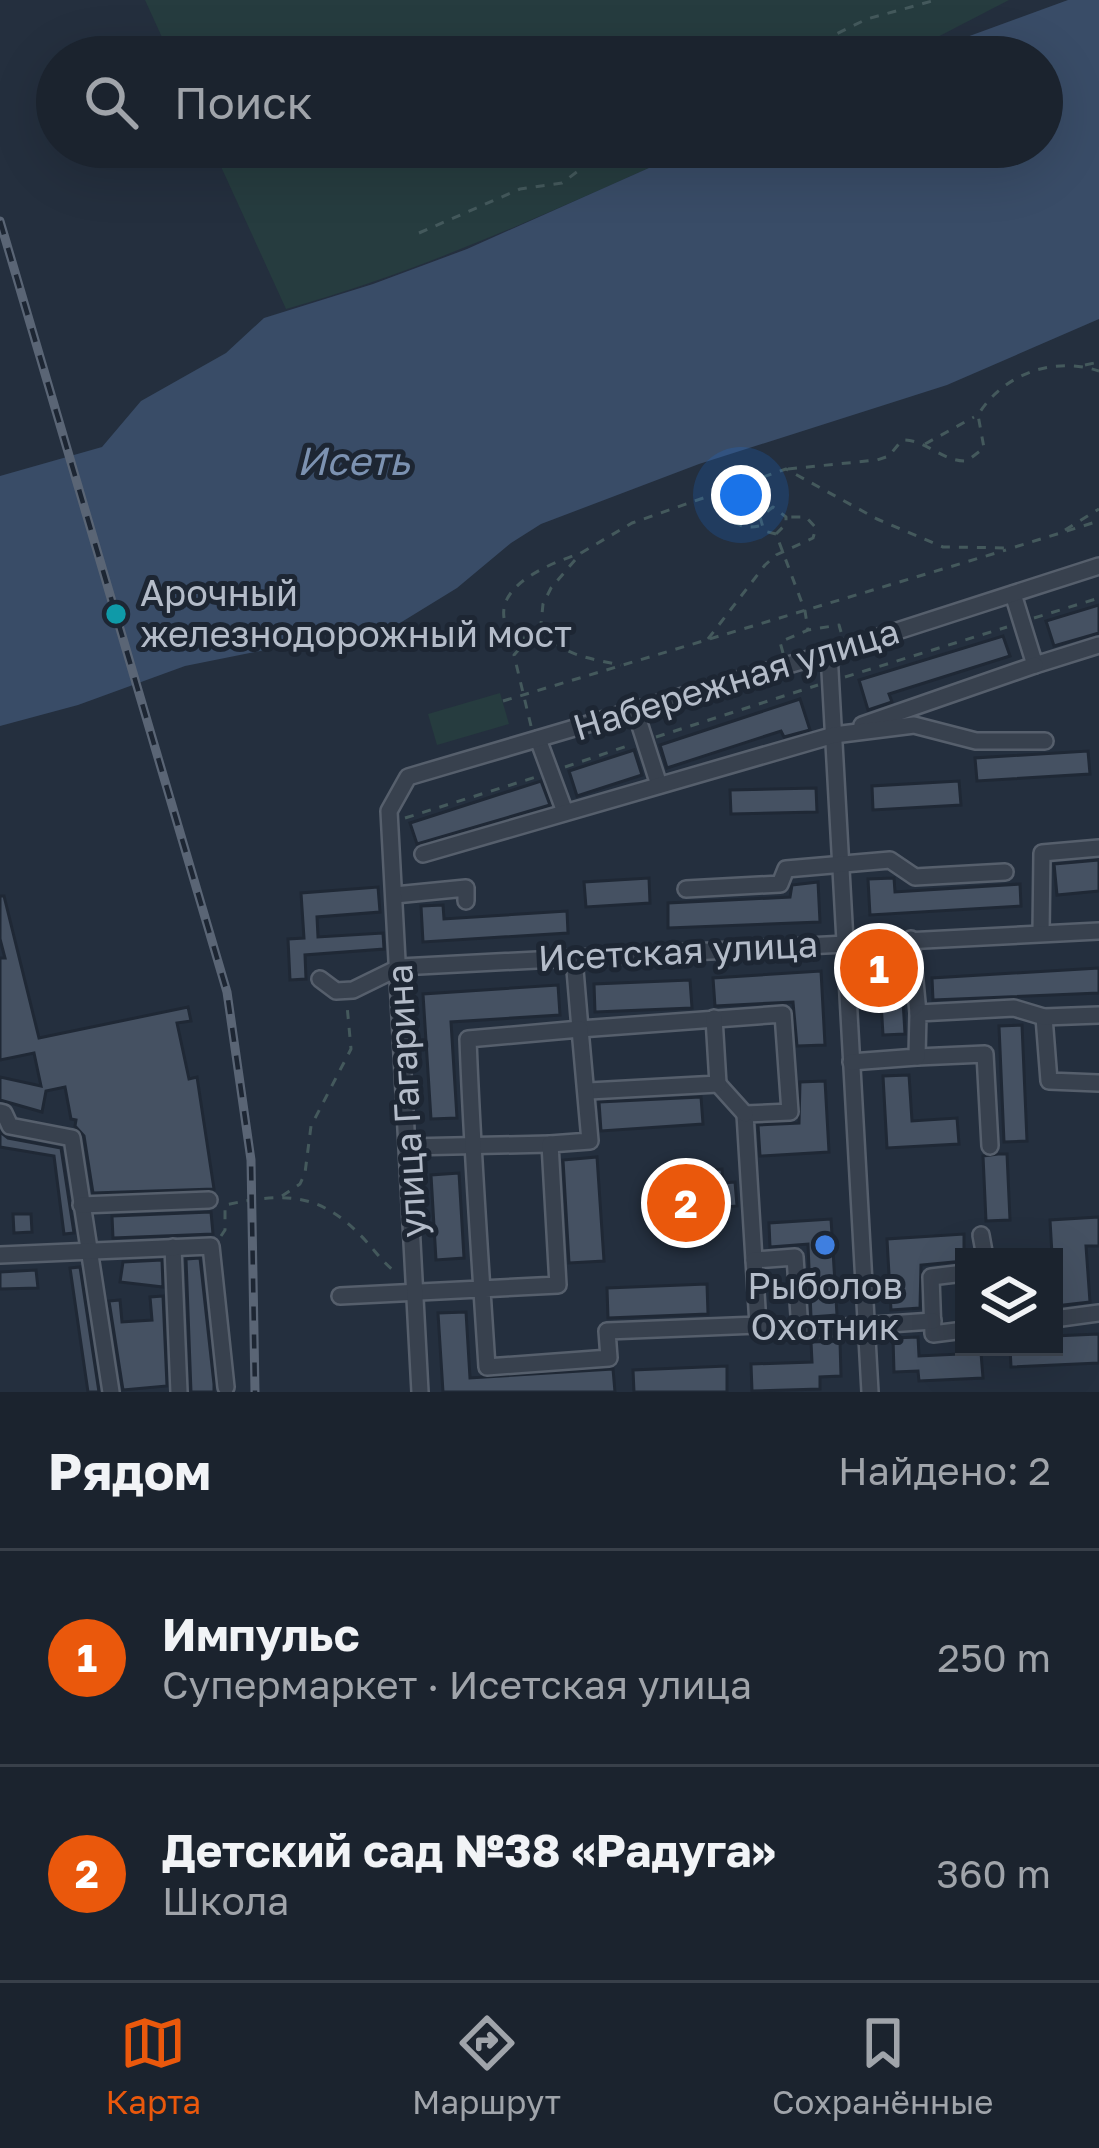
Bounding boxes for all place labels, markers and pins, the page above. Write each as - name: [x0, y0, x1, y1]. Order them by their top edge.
- place label: Арочный железнодорожный мост: [140, 571, 572, 655]
- marker: Арочный железнодорожный мост: [103, 601, 129, 627]
- pin: 1: [840, 923, 918, 1013]
- pin: 2: [647, 1158, 725, 1248]
- marker: Рыболов Охотник: [812, 1232, 838, 1258]
- place label: Рыболов Охотник: [747, 1264, 903, 1348]

